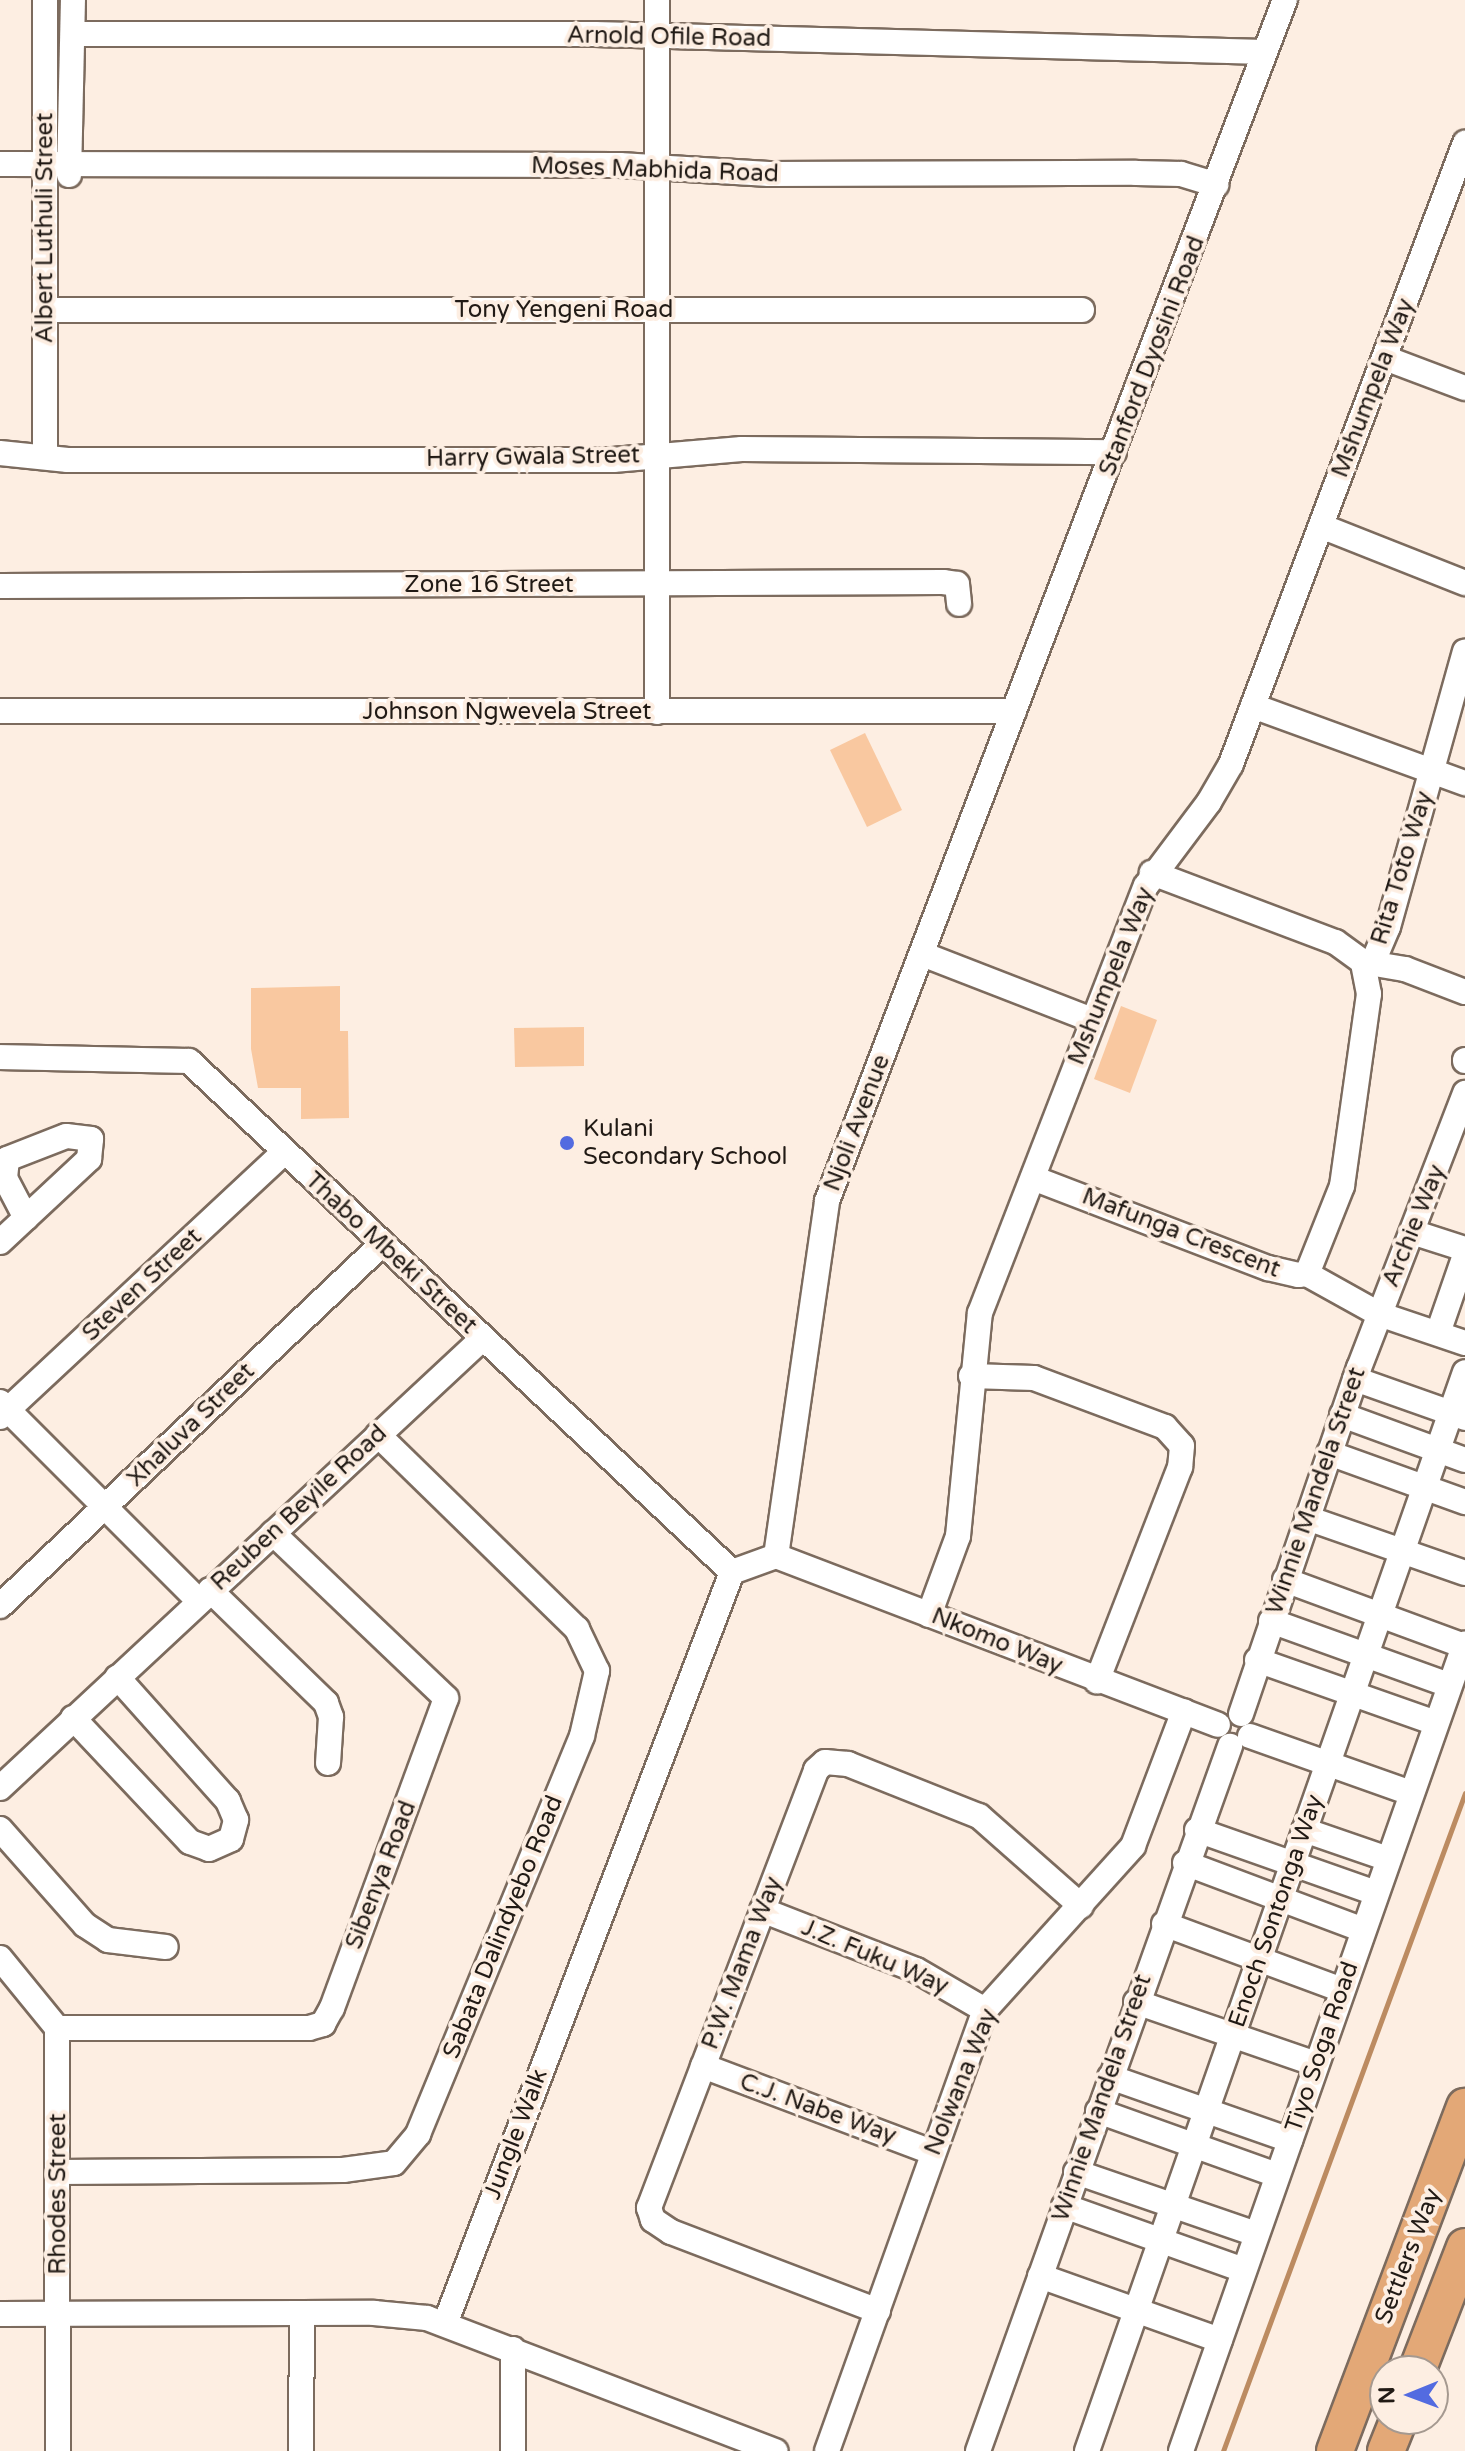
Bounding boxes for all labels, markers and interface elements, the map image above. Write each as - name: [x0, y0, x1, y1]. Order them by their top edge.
- street label: Arnold Ofile Road: [567, 21, 771, 53]
- street label: Albert Luthuli Street: [31, 113, 59, 343]
- street label: Moses Mabhida Road: [531, 151, 779, 189]
- street label: Stanford Dyosini Road: [1093, 232, 1211, 480]
- street label: Mshumpela Way: [1326, 294, 1420, 482]
- street label: Tony Yengeni Road: [455, 296, 673, 324]
- street label: Harry Gwala Street: [426, 441, 640, 473]
- street label: Zone 16 Street: [404, 571, 574, 599]
- street label: Johnson Ngwevela Street: [363, 698, 651, 726]
- street label: Rita Toto Way: [1365, 788, 1439, 948]
- street label: Mshumpela Way: [1062, 883, 1160, 1069]
- street label: Njoli Avenue: [818, 1051, 896, 1195]
- place label: Kulani Secondary School: [583, 1115, 788, 1171]
- marker: Kulani Secondary School: [558, 1134, 576, 1152]
- street label: Archie Way: [1376, 1161, 1452, 1291]
- street label: Thabo Mbeki Street: [299, 1166, 483, 1340]
- street label: Mafunga Crescent: [1078, 1182, 1284, 1284]
- street label: Steven Street: [76, 1223, 208, 1347]
- street label: Xhaluva Street: [121, 1357, 261, 1493]
- street label: Winnie Mandela Street: [1260, 1364, 1372, 1618]
- street label: Reuben Beyile Road: [205, 1419, 393, 1597]
- street label: Nkomo Way: [927, 1602, 1067, 1680]
- street label: Sabata Dalindyebo Road: [437, 1791, 569, 2063]
- street label: Enoch Sontonga Way: [1223, 1791, 1329, 2031]
- street label: Sibenya Road: [340, 1797, 422, 1953]
- street label: P.W. Mama Way: [696, 1873, 788, 2053]
- street label: J.Z. Fuku Way: [797, 1913, 953, 2001]
- street label: Tiyo Soga Road: [1279, 1958, 1365, 2136]
- street label: Winnie Mandela Street: [1046, 1971, 1158, 2225]
- street label: Nolwana Way: [918, 2004, 1004, 2160]
- street label: Jungle Walk: [478, 2065, 554, 2203]
- street label: C.J. Nabe Way: [736, 2067, 900, 2151]
- street label: Rhodes Street: [44, 2113, 72, 2275]
- street label: Settlers Way: [1369, 2184, 1447, 2328]
- north arrow: [1369, 2355, 1449, 2435]
- text: N: [1374, 2386, 1400, 2404]

